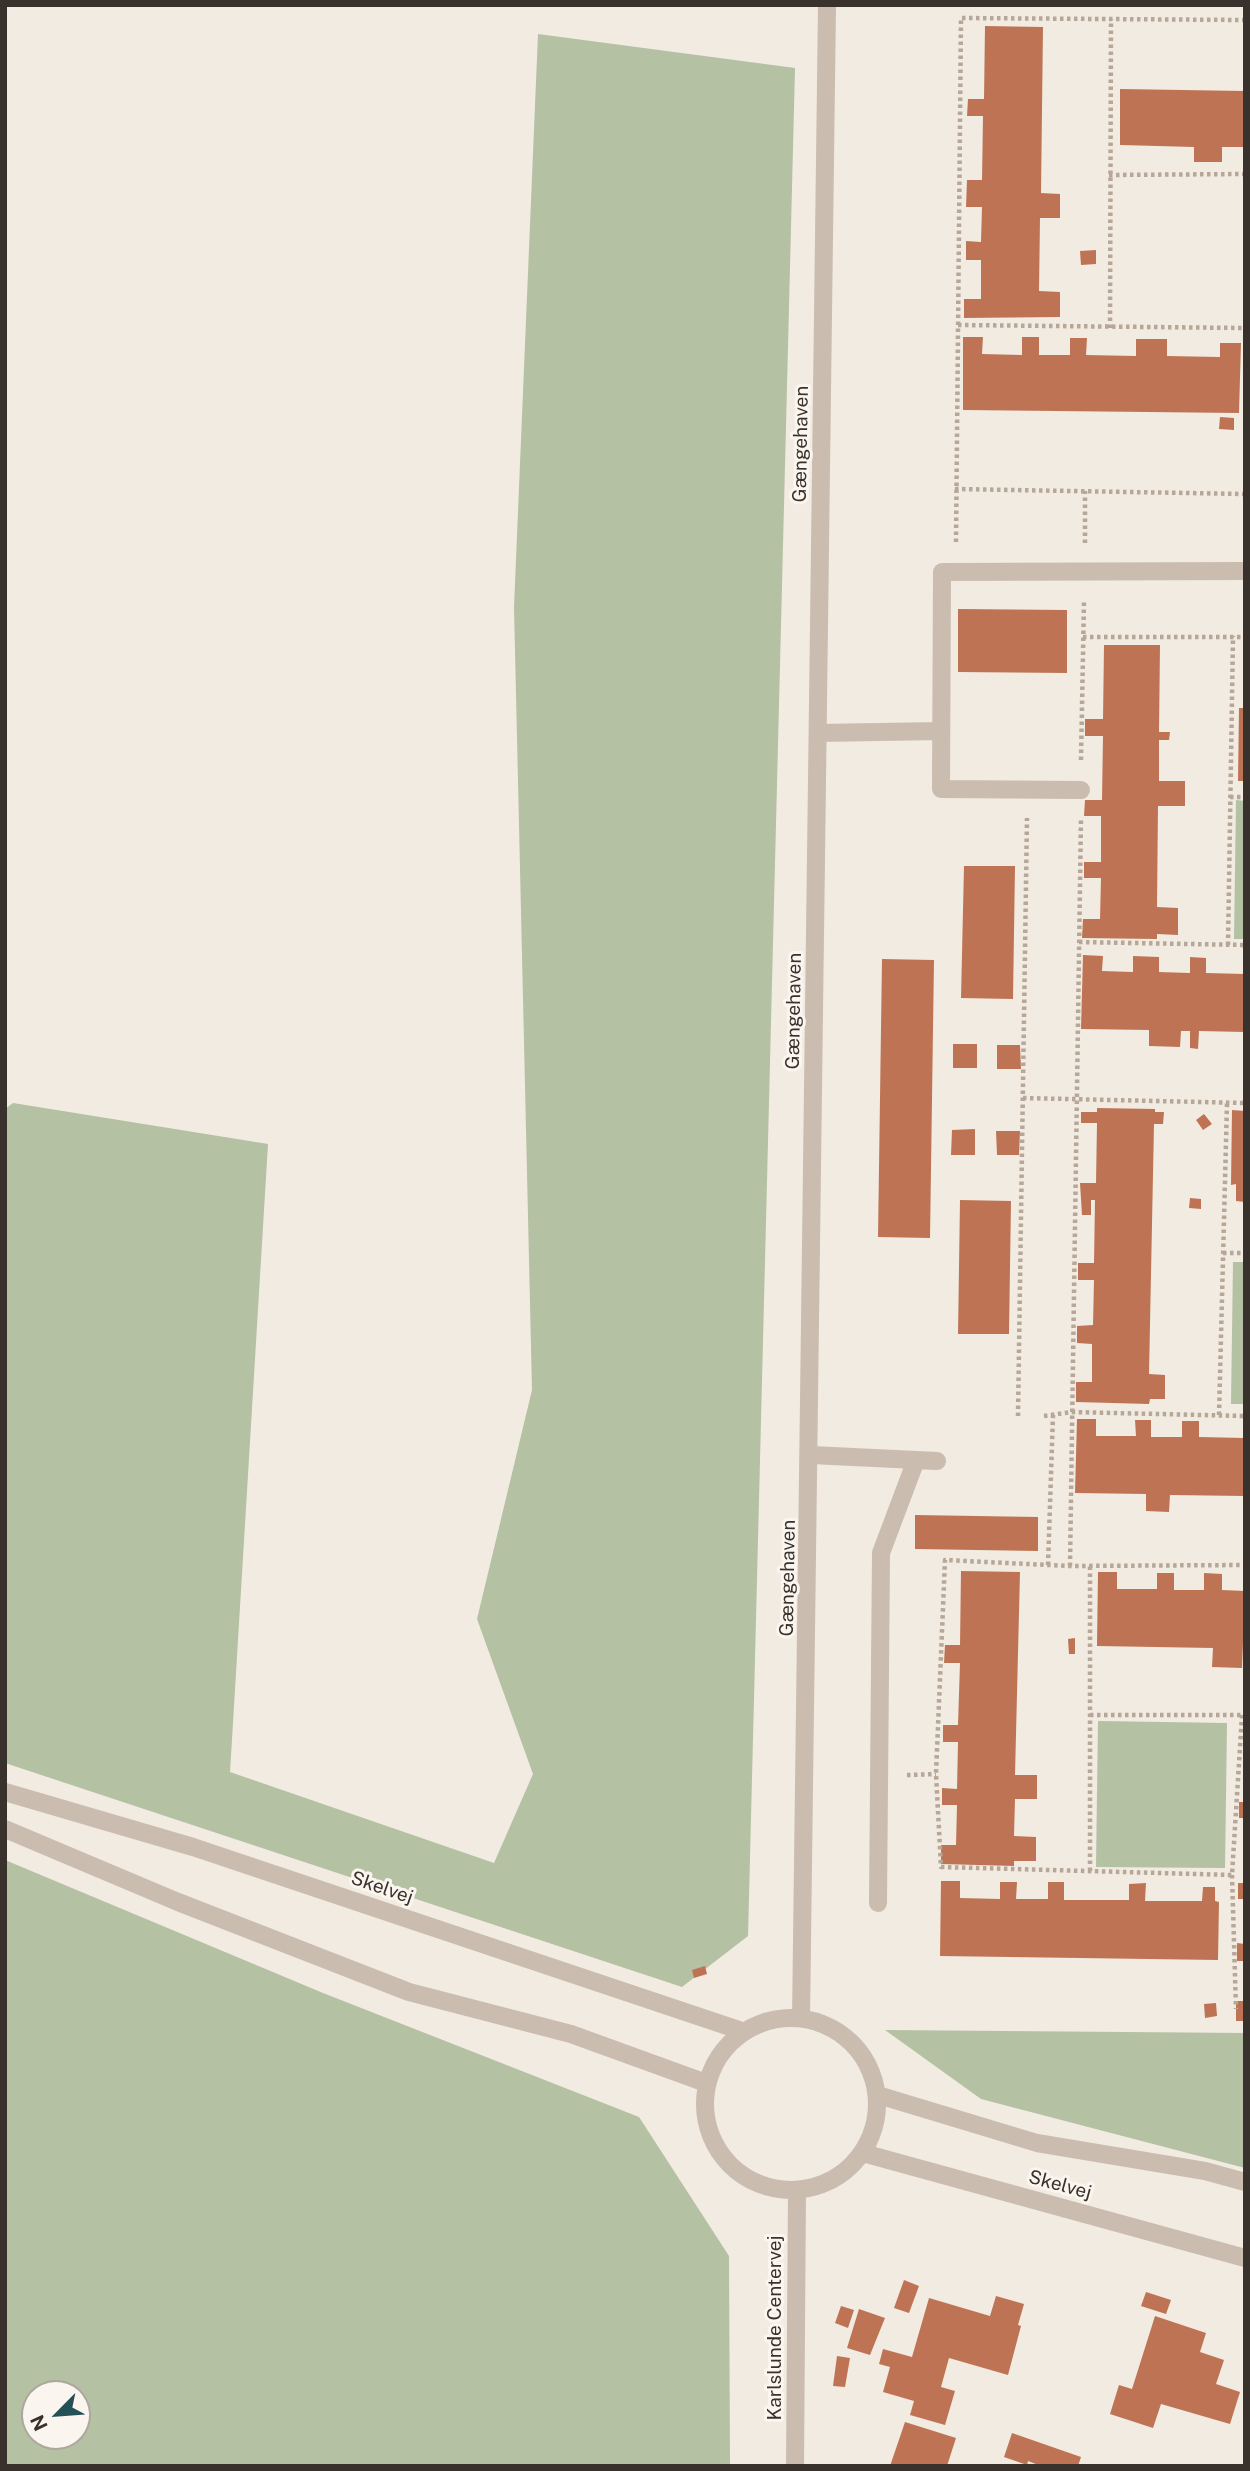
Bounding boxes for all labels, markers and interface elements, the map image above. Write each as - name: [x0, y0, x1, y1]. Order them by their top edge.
- street label: Gængehaven: [789, 385, 813, 503]
- street label: Gængehaven: [782, 952, 806, 1070]
- street label: Gængehaven: [776, 1519, 800, 1637]
- street label: Skelvej: [348, 1867, 416, 1909]
- street label: Skelvej: [1026, 2166, 1094, 2204]
- street label: Karlslunde Centervej: [764, 2235, 786, 2421]
- north arrow: [21, 2380, 91, 2450]
- text: N: [26, 2412, 52, 2434]

